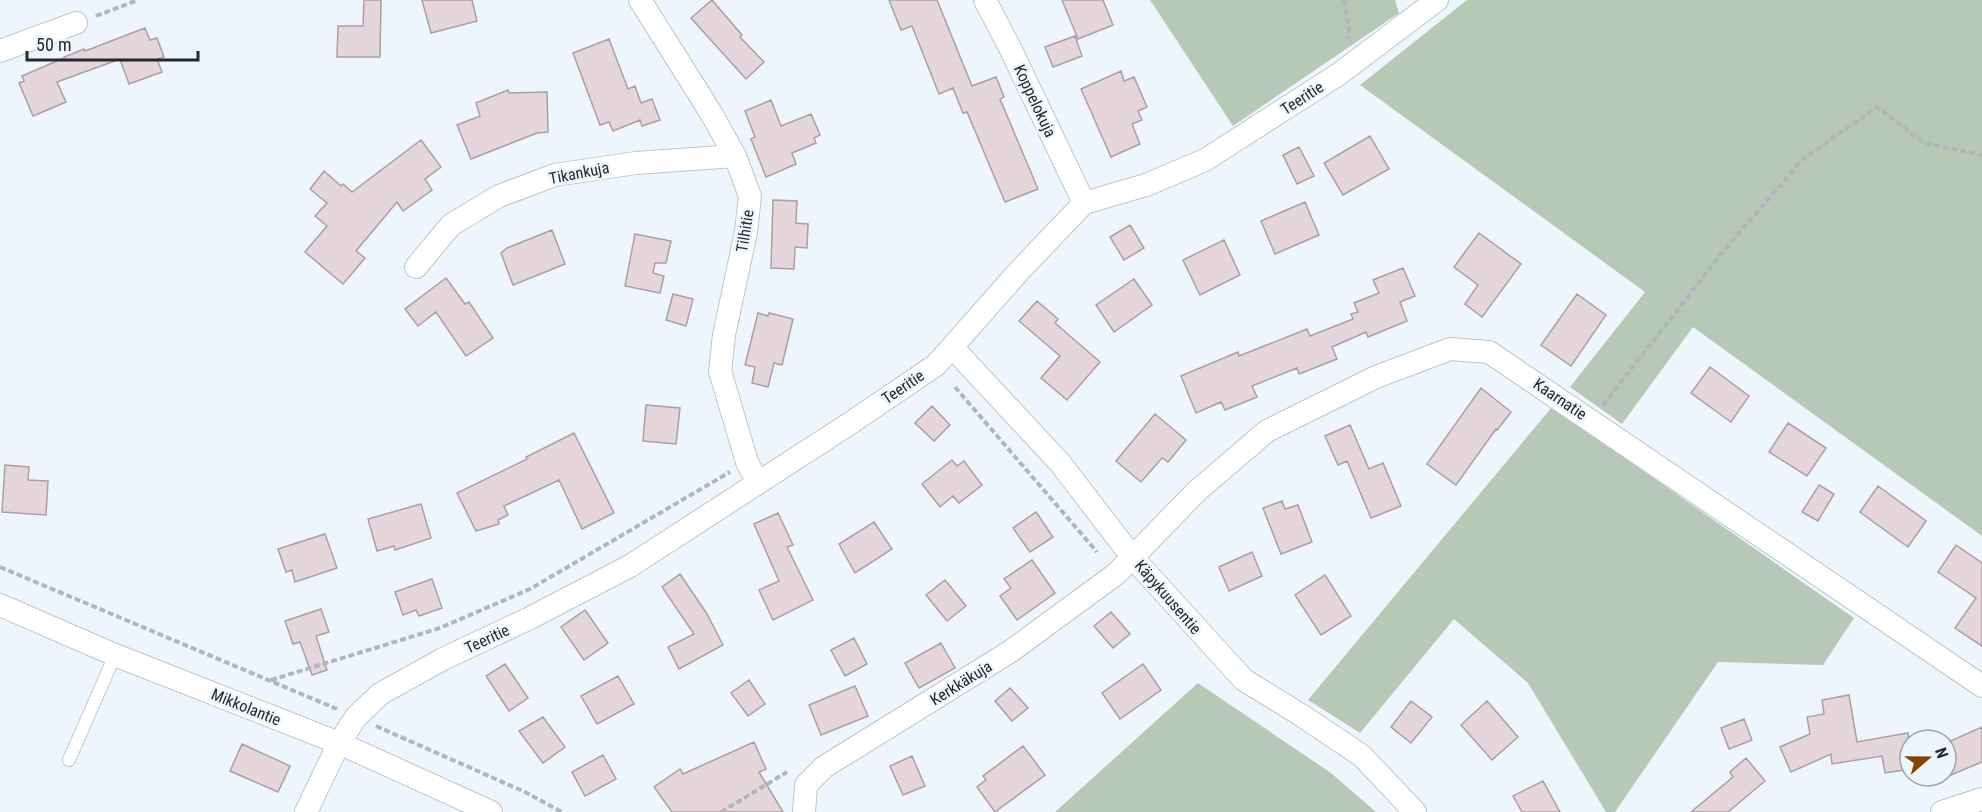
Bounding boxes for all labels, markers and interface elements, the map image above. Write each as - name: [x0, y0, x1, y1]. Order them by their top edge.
- scale bar: [27, 24, 198, 62]
- text: 50 m: [36, 34, 71, 55]
- street label: Koppelokuja: [1010, 62, 1060, 140]
- street label: Teeritie: [1277, 77, 1327, 119]
- street label: Tikankuja: [547, 158, 611, 188]
- street label: Tilhitie: [732, 208, 758, 254]
- street label: Teeritie: [878, 366, 928, 408]
- street label: Kaarnatie: [1530, 374, 1590, 424]
- street label: Käpykuusentie: [1131, 556, 1205, 638]
- street label: Teeritie: [462, 620, 512, 658]
- street label: Kerkkäkuja: [927, 657, 995, 709]
- street label: Mikkolantie: [209, 684, 283, 730]
- north arrow: [1898, 728, 1958, 788]
- text: N: [1931, 745, 1952, 761]

